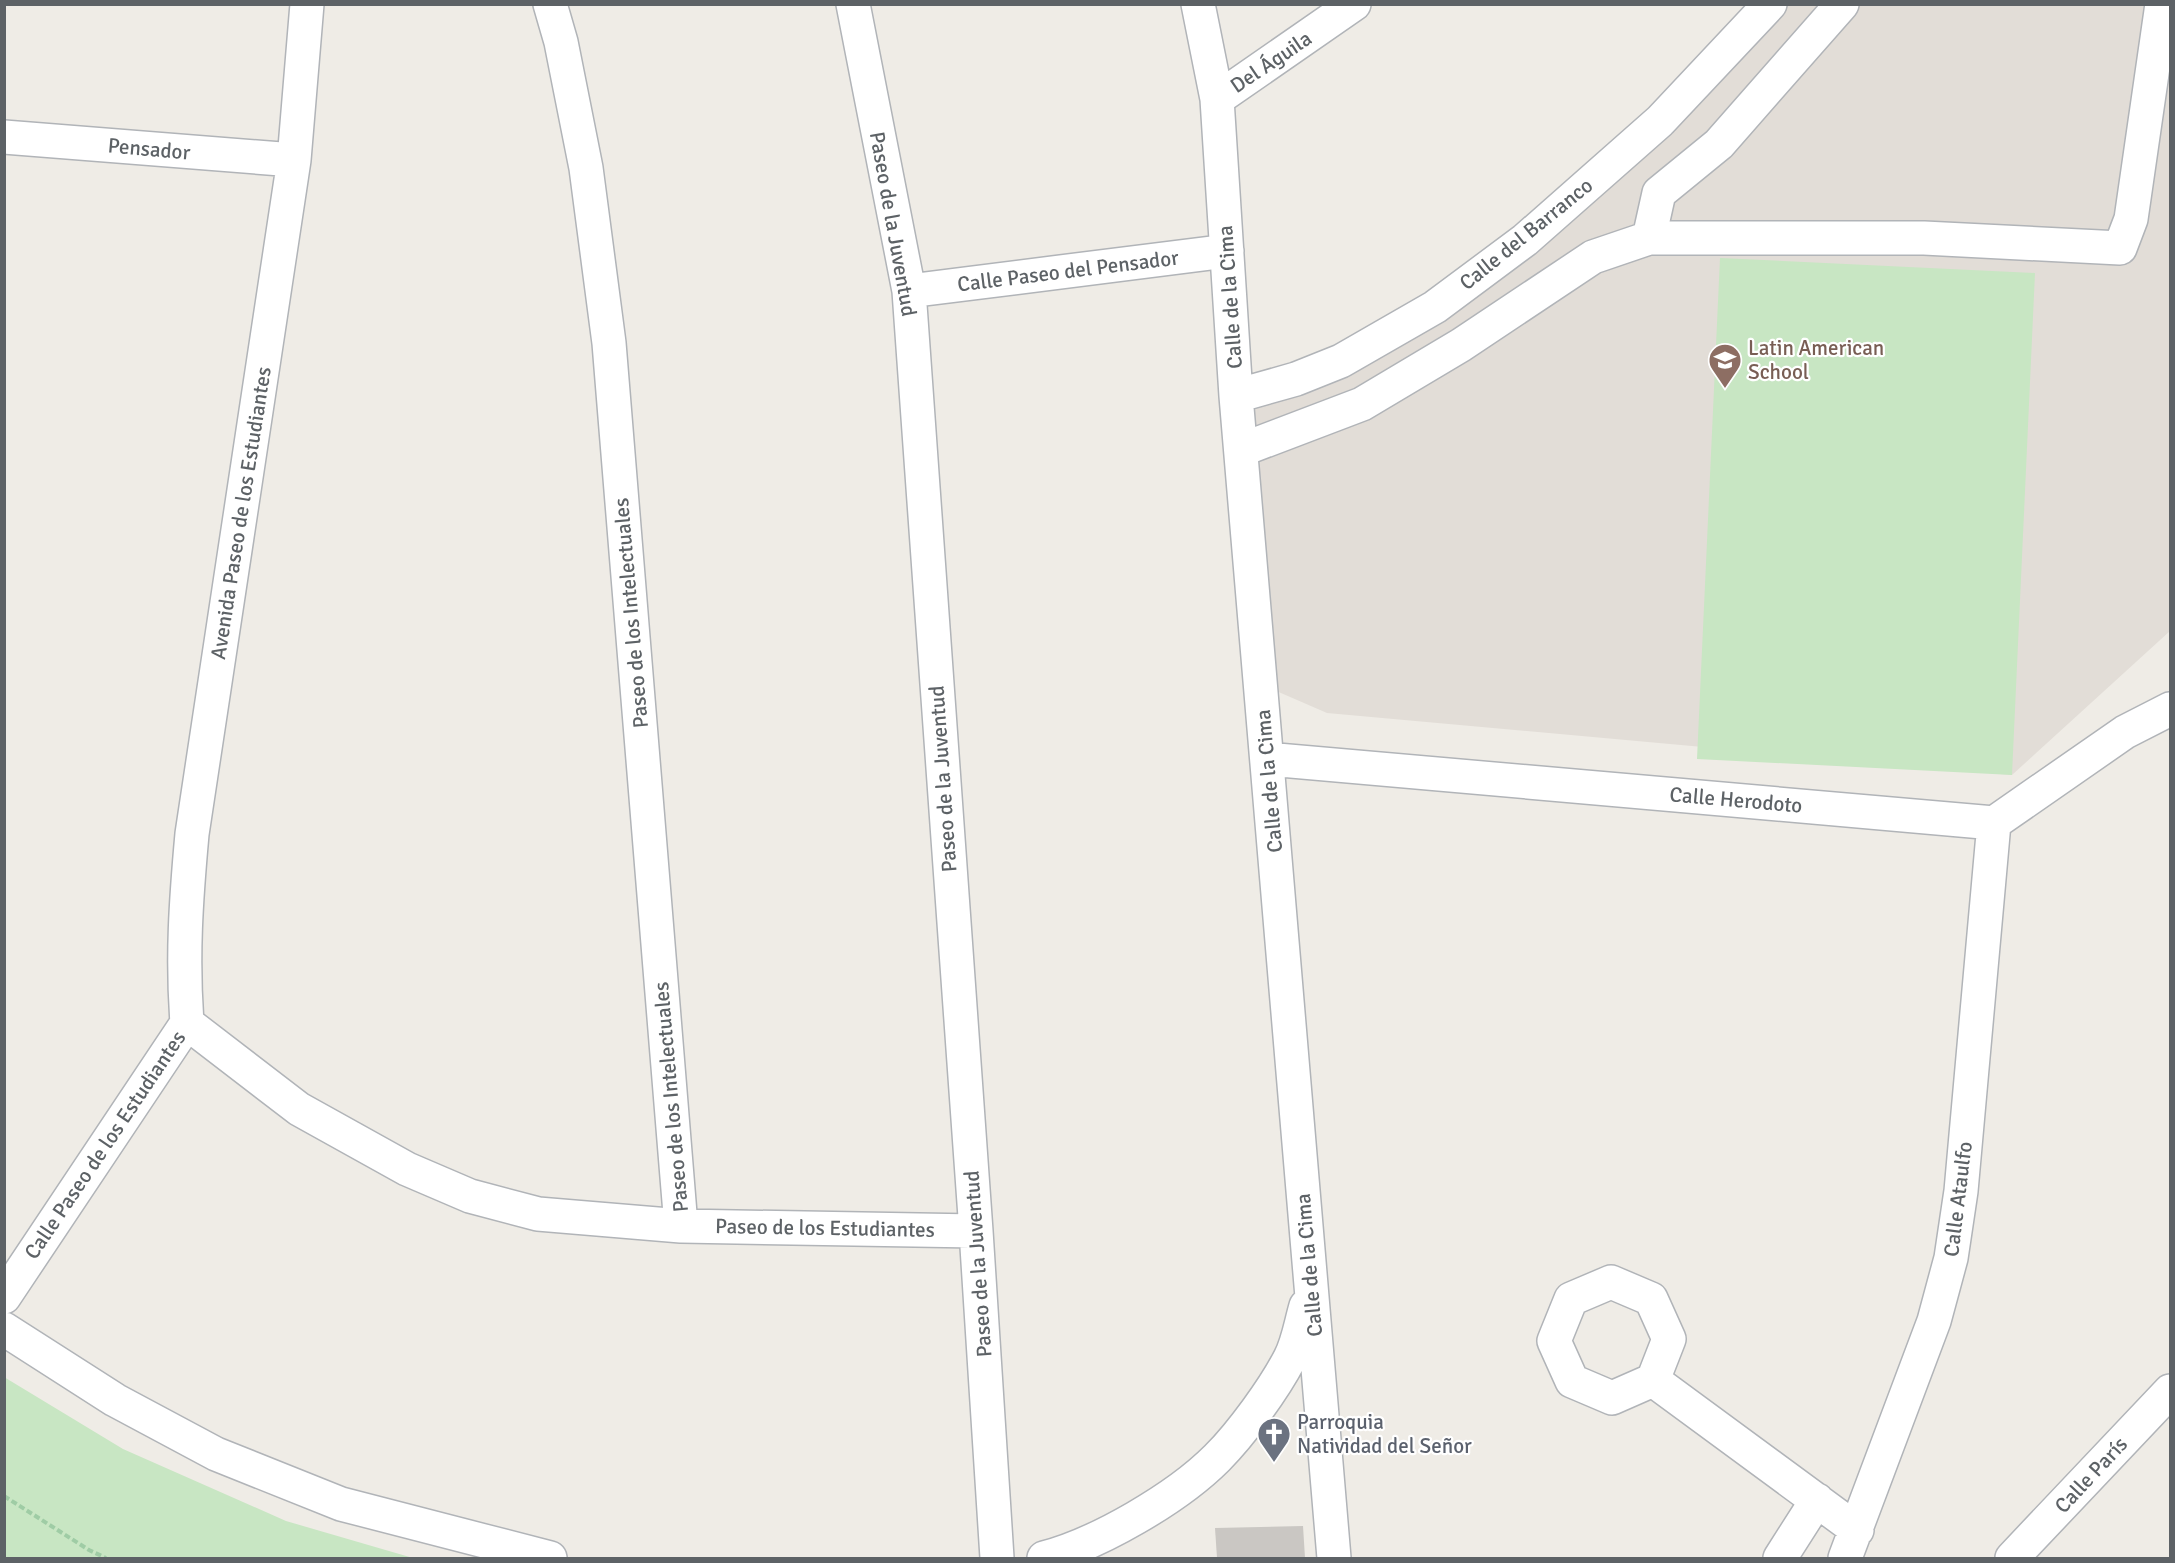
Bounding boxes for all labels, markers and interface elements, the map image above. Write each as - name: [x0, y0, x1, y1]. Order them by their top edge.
- street label: Del Águila: [1225, 25, 1317, 99]
- street label: Paseo de la Juventud: [864, 130, 922, 318]
- street label: Pensador: [107, 132, 192, 166]
- street label: Calle del Barranco: [1454, 172, 1598, 296]
- street label: Calle de la Cima: [1212, 224, 1248, 370]
- street label: Calle Paseo del Pensador: [956, 244, 1180, 297]
- place label: Latin American School: [1748, 335, 1884, 385]
- school or university icon: Latin American School: [1707, 342, 1743, 389]
- street label: Avenida Paseo de los Estudiantes: [205, 365, 277, 661]
- street label: Paseo de los Intelectuales: [608, 497, 654, 729]
- street label: Paseo de la Juventud: [924, 685, 962, 873]
- street label: Calle de la Cima: [1250, 708, 1288, 854]
- street label: Calle Herodoto: [1669, 781, 1803, 819]
- street label: Paseo de los Intelectuales: [648, 981, 694, 1213]
- street label: Calle Paseo de los Estudiantes: [19, 1026, 191, 1264]
- street label: Calle Ataulfo: [1938, 1140, 1978, 1258]
- street label: Paseo de la Juventud: [959, 1170, 997, 1358]
- street label: Calle de la Cima: [1290, 1192, 1328, 1338]
- street label: Paseo de los Estudiantes: [715, 1213, 935, 1243]
- place label: Parroquia Natividad del Señor: [1297, 1409, 1472, 1459]
- church icon: Parroquia Natividad del Señor: [1256, 1416, 1292, 1463]
- street label: Calle París: [2049, 1431, 2133, 1519]

